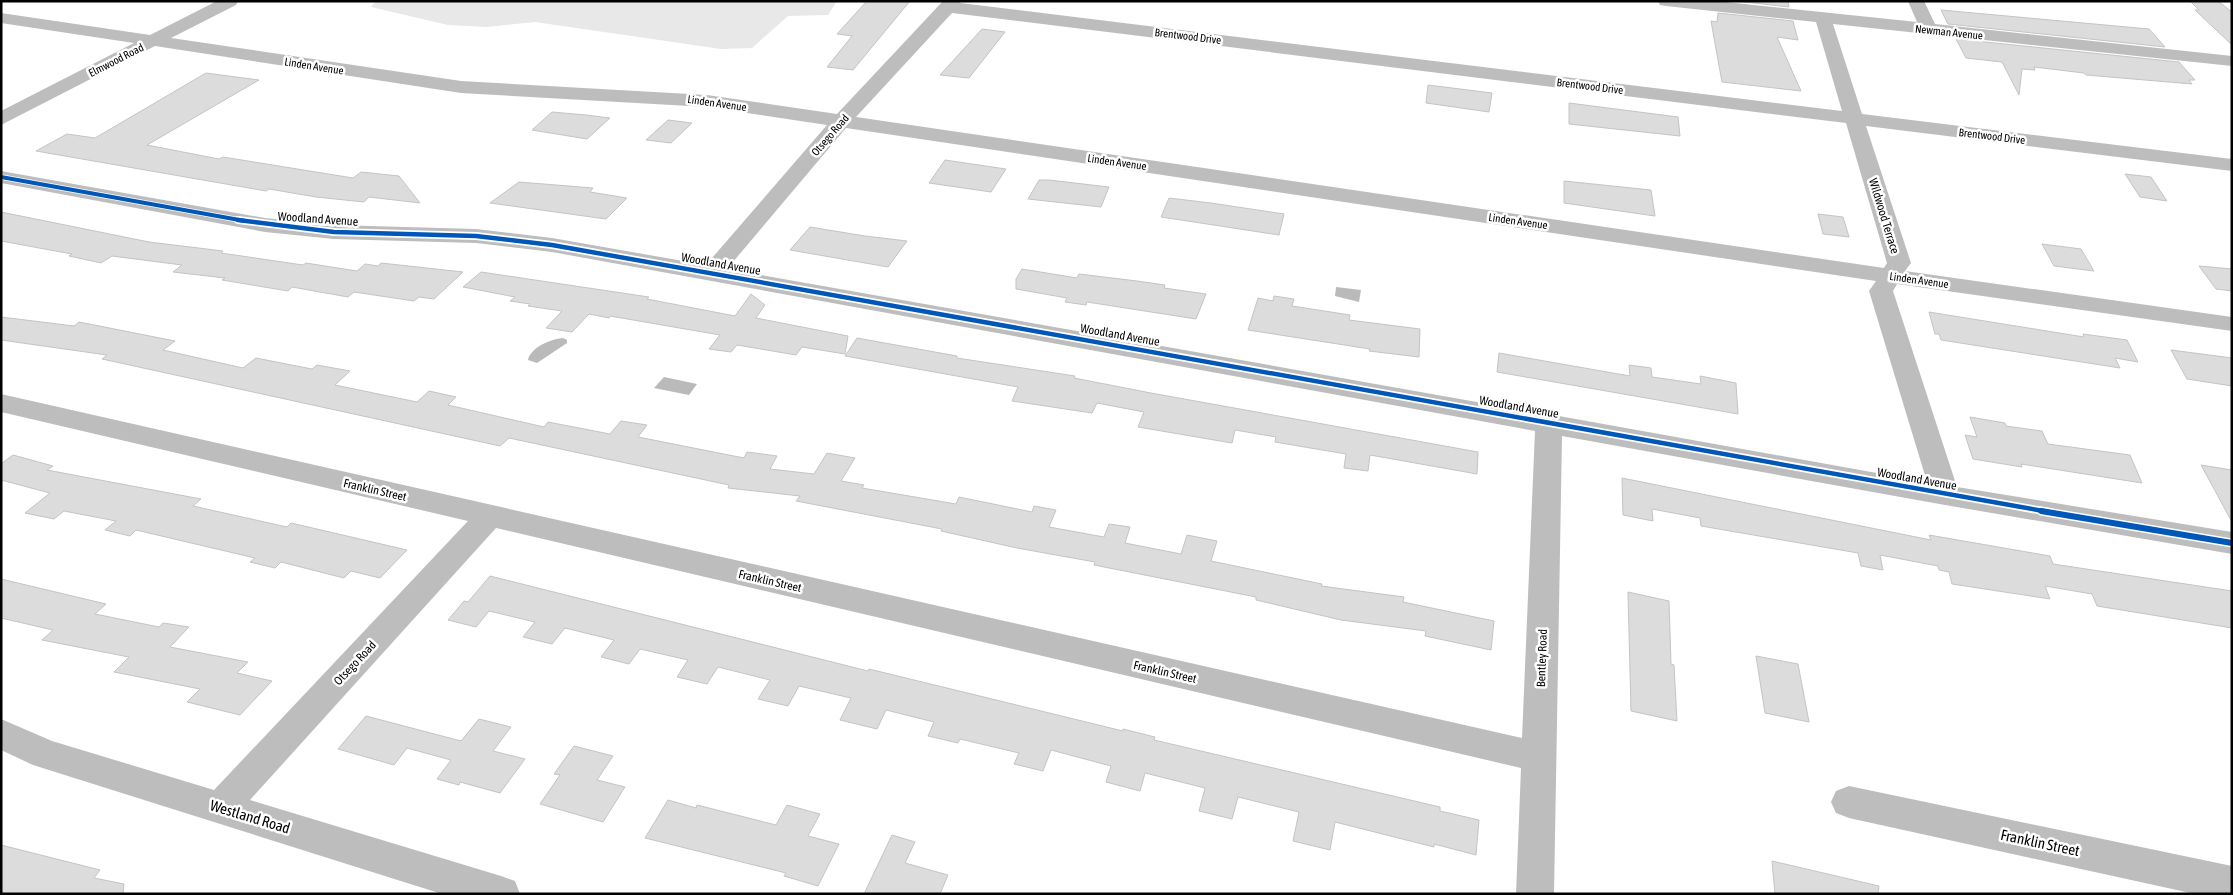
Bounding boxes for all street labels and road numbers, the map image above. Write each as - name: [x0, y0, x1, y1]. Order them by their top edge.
- street label: Newman Avenue: [1914, 22, 1984, 42]
- street label: Brentwood Drive: [1154, 26, 1222, 46]
- street label: Elmwood Road: [87, 41, 145, 79]
- street label: Linden Avenue: [284, 55, 344, 77]
- street label: Brentwood Drive: [1556, 76, 1624, 96]
- street label: Linden Avenue: [687, 93, 747, 113]
- street label: Otsego Road: [809, 112, 851, 158]
- street label: Brentwood Drive: [1958, 126, 2026, 146]
- street label: Linden Avenue: [1087, 152, 1147, 172]
- street label: Wildwood Terrace: [1866, 177, 1902, 255]
- street label: Woodland Avenue: [277, 209, 359, 229]
- street label: Linden Avenue: [1488, 211, 1548, 231]
- street label: Woodland Avenue: [680, 250, 762, 278]
- street label: Linden Avenue: [1889, 270, 1949, 290]
- street label: Woodland Avenue: [1079, 321, 1161, 349]
- street label: Woodland Avenue: [1478, 393, 1560, 421]
- street label: Woodland Avenue: [1876, 465, 1958, 493]
- street label: Franklin Street: [342, 476, 408, 504]
- street label: Franklin Street: [737, 567, 803, 595]
- street label: Bentley Road: [1534, 629, 1550, 687]
- street label: Otsego Road: [331, 638, 379, 688]
- street label: Franklin Street: [1132, 658, 1198, 686]
- street label: Westland Road: [208, 796, 292, 837]
- street label: Franklin Street: [1999, 826, 2081, 859]

